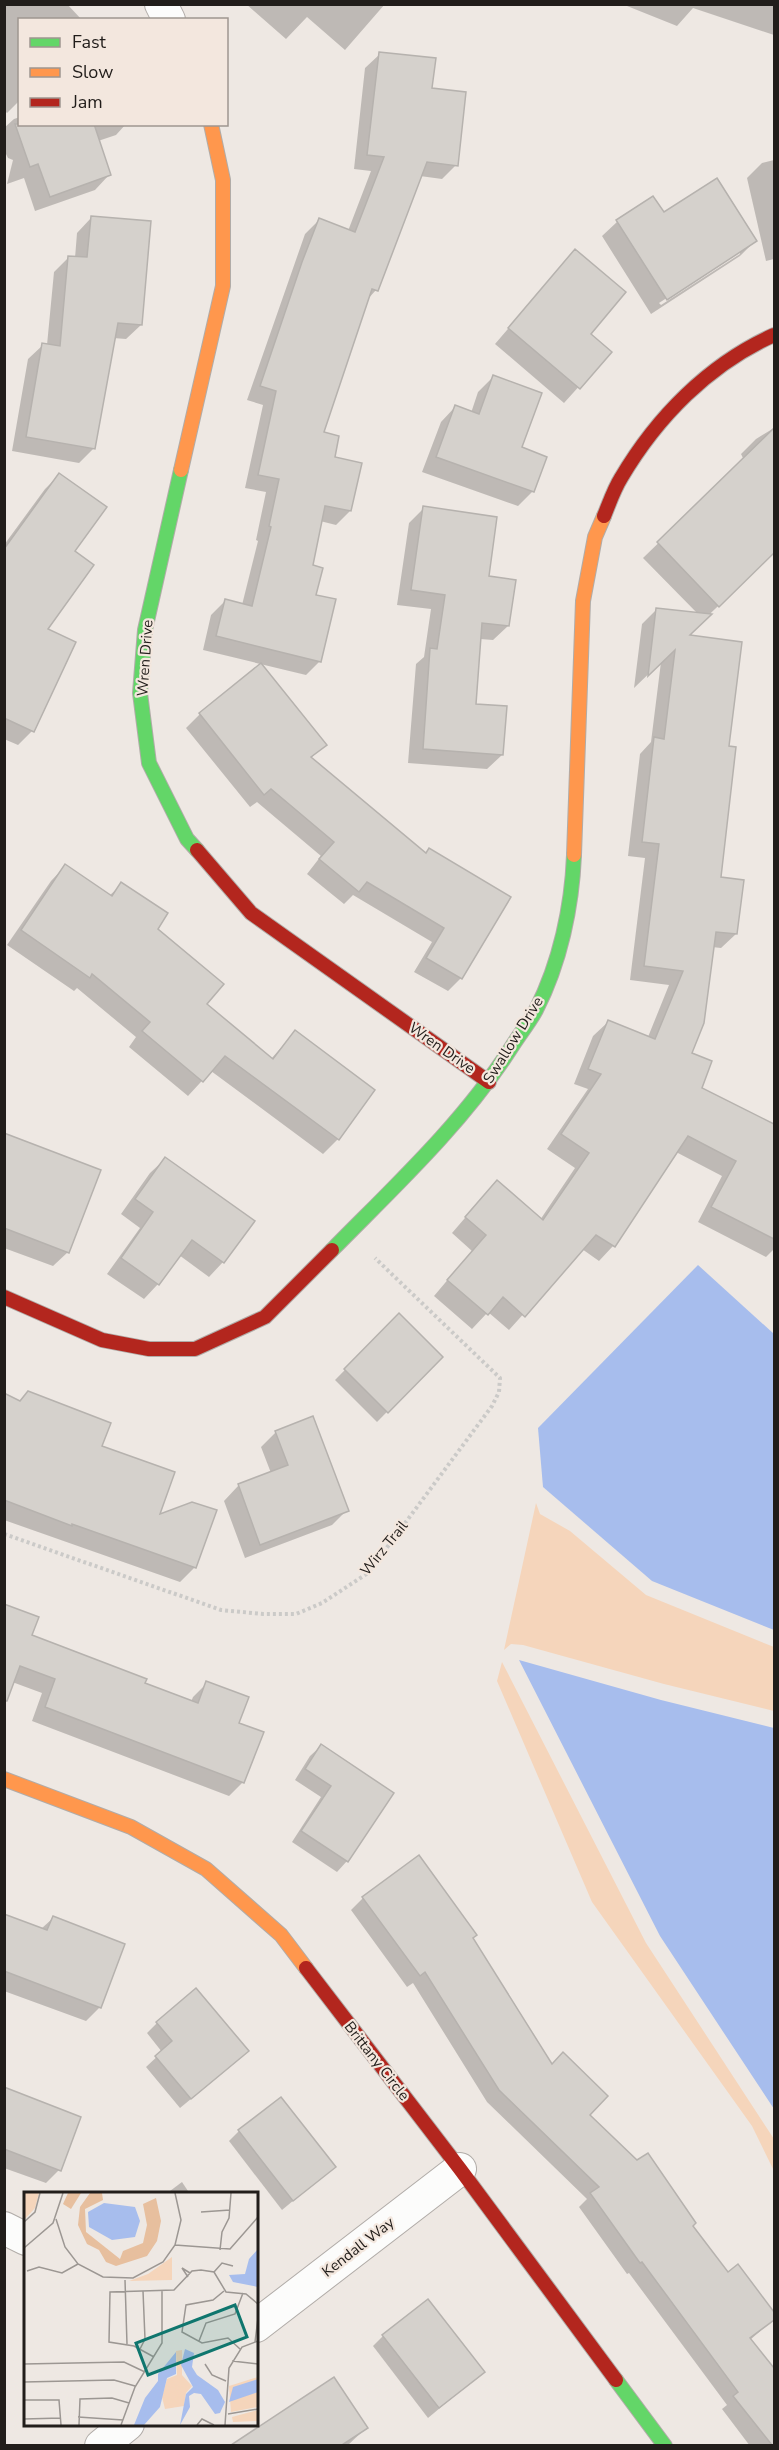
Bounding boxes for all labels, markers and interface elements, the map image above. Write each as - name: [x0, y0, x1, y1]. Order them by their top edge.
- legend: [18, 18, 228, 126]
- text: Fast: [72, 30, 107, 54]
- text: Slow: [72, 60, 113, 84]
- text: Jam: [71, 90, 103, 114]
- street label: Wren Drive: [132, 619, 158, 697]
- street label: Swallow Drive: [478, 993, 548, 1087]
- street label: Wren Drive: [405, 1018, 479, 1078]
- street label: Wirz Trail: [356, 1516, 413, 1580]
- street label: Brittany Circle: [340, 2017, 414, 2105]
- inset map: [24, 2192, 258, 2426]
- street label: Kendall Way: [318, 2212, 398, 2281]

